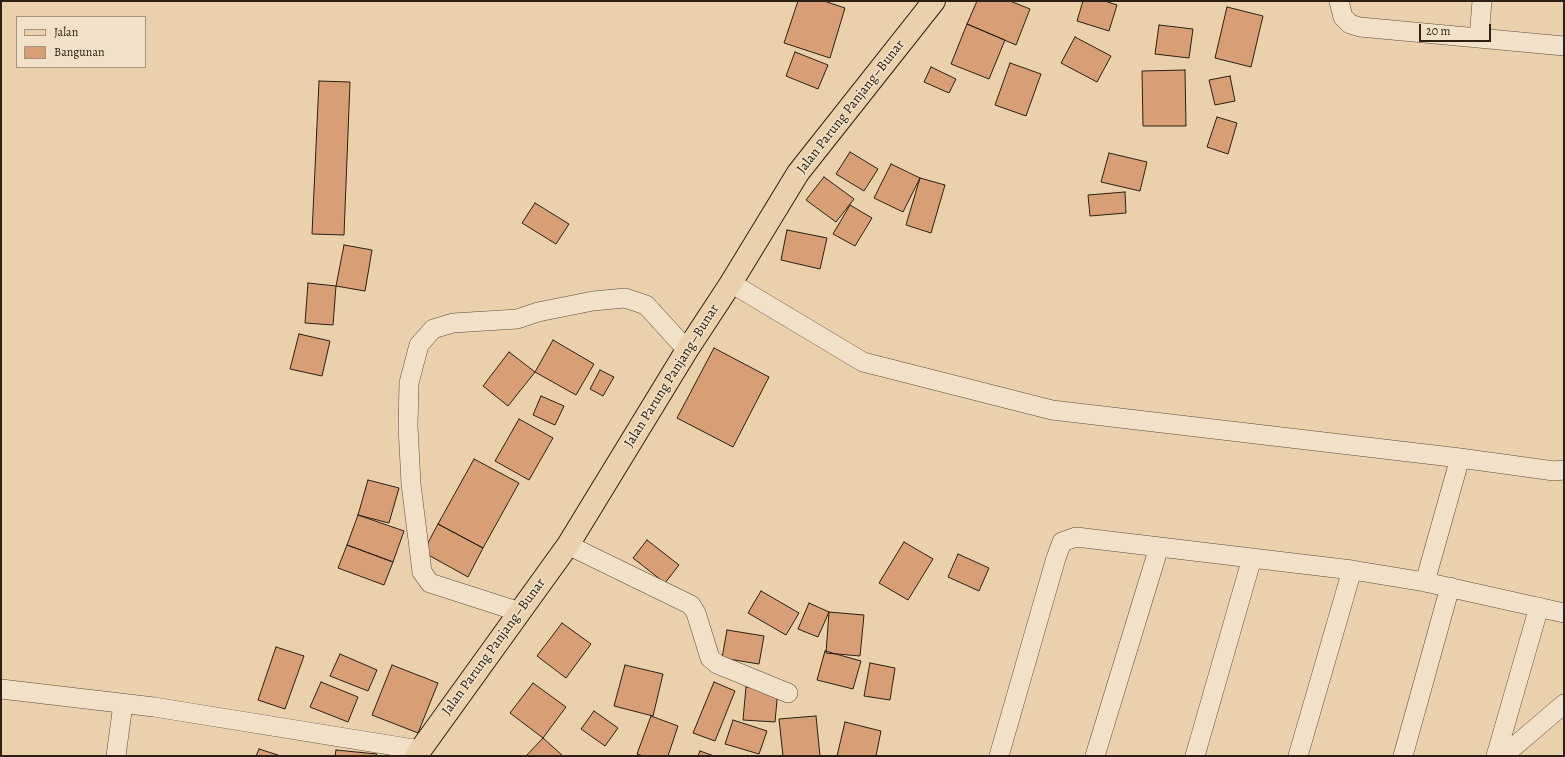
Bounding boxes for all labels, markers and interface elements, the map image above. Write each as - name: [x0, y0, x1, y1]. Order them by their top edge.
- legend: [16, 16, 146, 68]
- scale bar: [1421, 16, 1493, 42]
- text: 20 m: [1426, 23, 1450, 39]
- text: Jalan: [54, 24, 78, 40]
- street label: Jalan Parung Panjang–Bunar: [793, 37, 909, 177]
- text: Bangunan: [54, 44, 105, 60]
- street label: Jalan Parung Panjang–Bunar: [621, 301, 723, 451]
- street label: Jalan Parung Panjang–Bunar: [439, 575, 549, 719]

